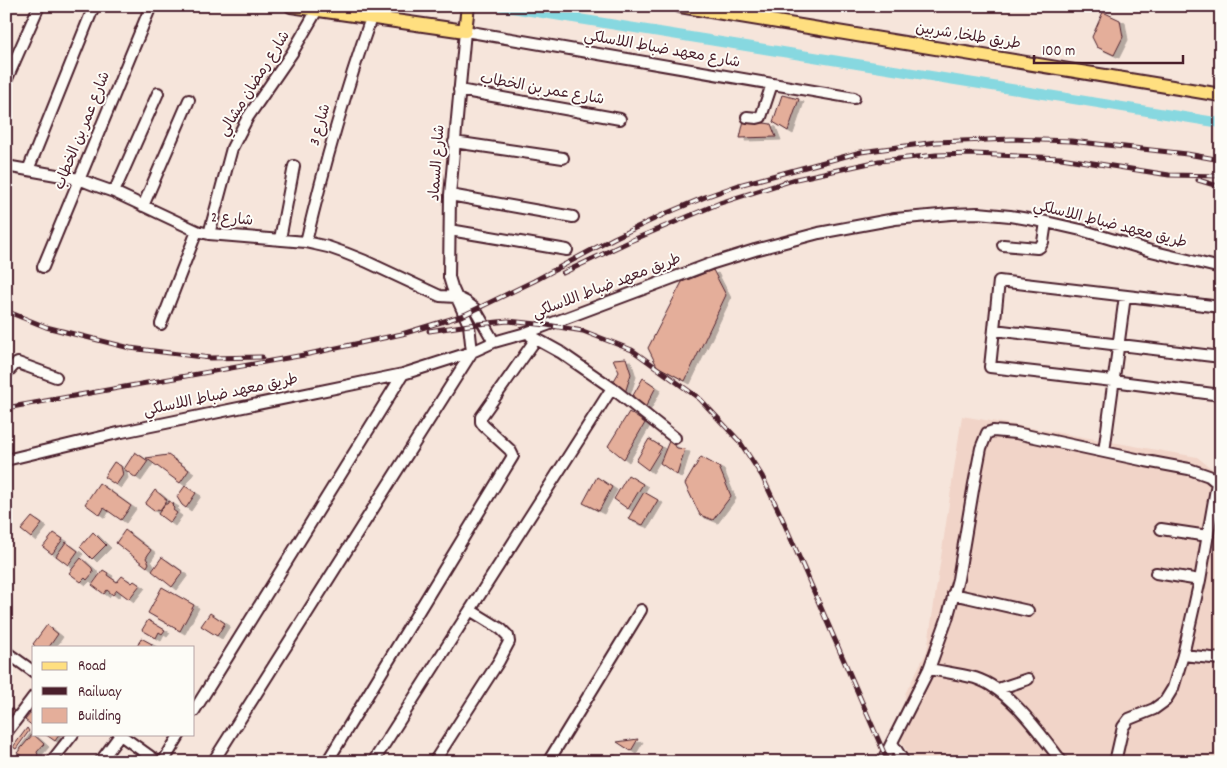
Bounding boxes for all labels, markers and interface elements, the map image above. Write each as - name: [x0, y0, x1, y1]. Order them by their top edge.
- street label: طريق طلخا, شربين: [914, 18, 1022, 56]
- street label: شارع معهد ضباط اللاسلكي: [582, 25, 742, 75]
- street label: شارع رمضان مشالي: [214, 27, 296, 141]
- scale bar: [1034, 32, 1183, 64]
- text: 100 m: [1042, 41, 1075, 63]
- street label: شارع عمر بن الخطاب: [49, 68, 117, 194]
- street label: شارع عمر بن الخطاب: [478, 68, 606, 112]
- street label: شارع 3: [305, 102, 337, 148]
- street label: شارع السماد: [424, 124, 452, 202]
- street label: طريق معهد ضباط اللاسلكي: [1031, 195, 1189, 255]
- street label: شارع 2: [210, 207, 254, 233]
- street label: طريق معهد ضباط اللاسلكي: [529, 248, 685, 326]
- street label: طريق معهد ضباط اللاسلكي: [142, 369, 300, 423]
- legend: [32, 646, 195, 736]
- text: Road: [78, 656, 106, 678]
- text: Railway: [78, 682, 122, 704]
- text: Building: [78, 706, 121, 728]

